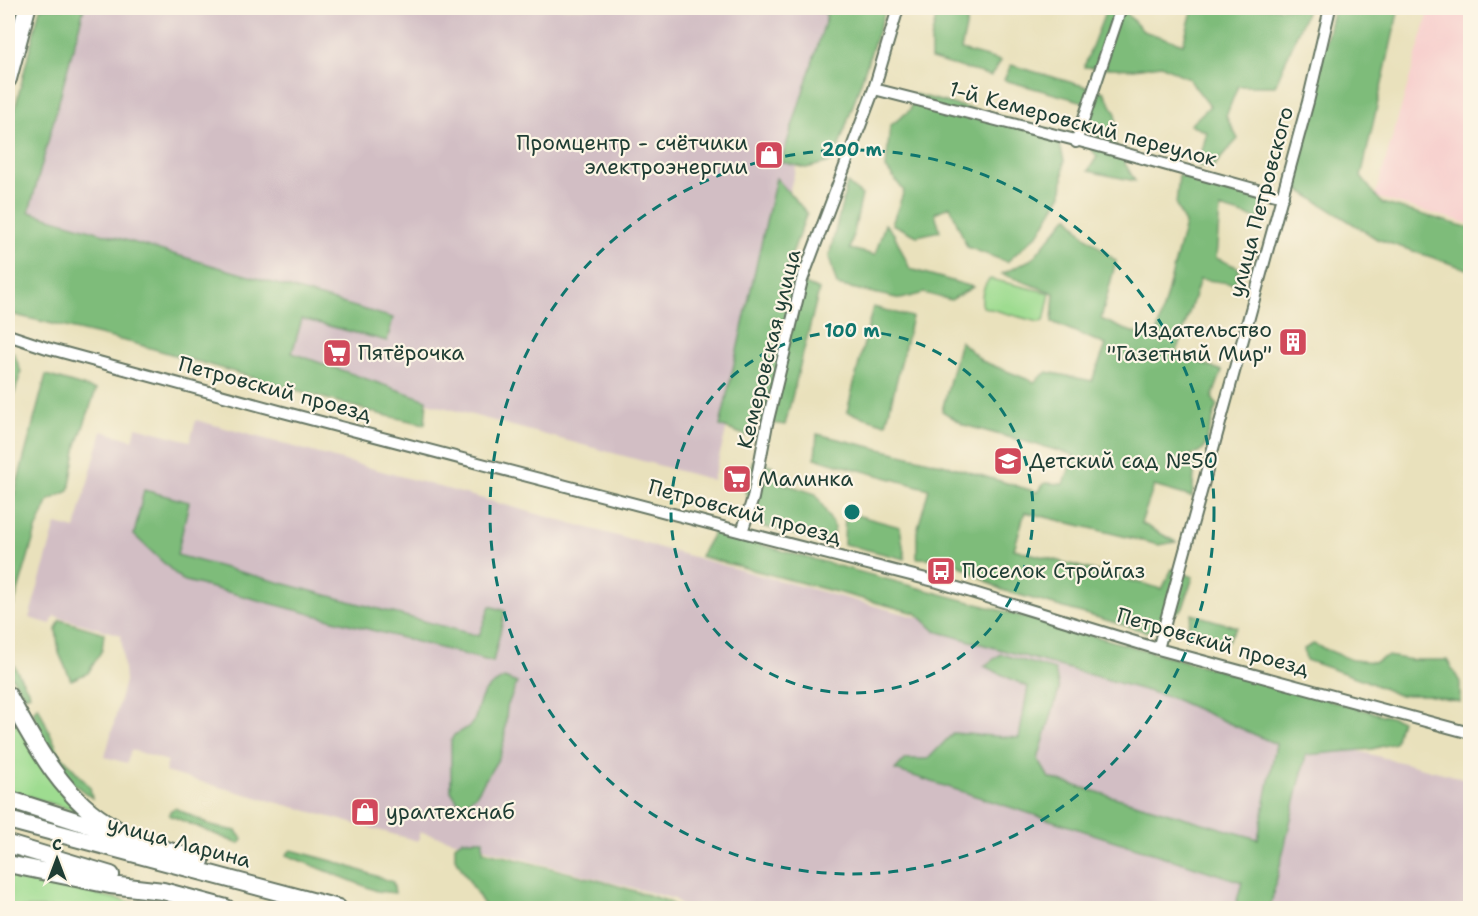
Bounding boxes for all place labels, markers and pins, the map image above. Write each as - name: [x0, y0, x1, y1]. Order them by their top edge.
- place label: Промцентр - счётчики электроэнергии: [516, 129, 748, 181]
- shop icon: Промцентр - счётчики электроэнергии: [753, 139, 785, 171]
- place label: Издательство "Газетный Мир": [1107, 316, 1272, 368]
- building icon: Издательство "Газетный Мир": [1277, 326, 1309, 358]
- supermarket icon: Пятёрочка: [321, 337, 353, 369]
- place label: Пятёрочка: [358, 339, 464, 367]
- school or university icon: Детский сад №50: [992, 445, 1024, 477]
- place label: Детский сад №50: [1029, 447, 1218, 475]
- supermarket icon: Малинка: [721, 463, 753, 495]
- place label: Малинка: [758, 465, 853, 493]
- centre of rings: [842, 502, 862, 522]
- bus stop icon: Поселок Стройгаз: [925, 555, 957, 587]
- place label: Поселок Стройгаз: [962, 557, 1145, 585]
- shop icon: уралтехснаб: [349, 796, 381, 828]
- place label: уралтехснаб: [386, 798, 515, 826]

